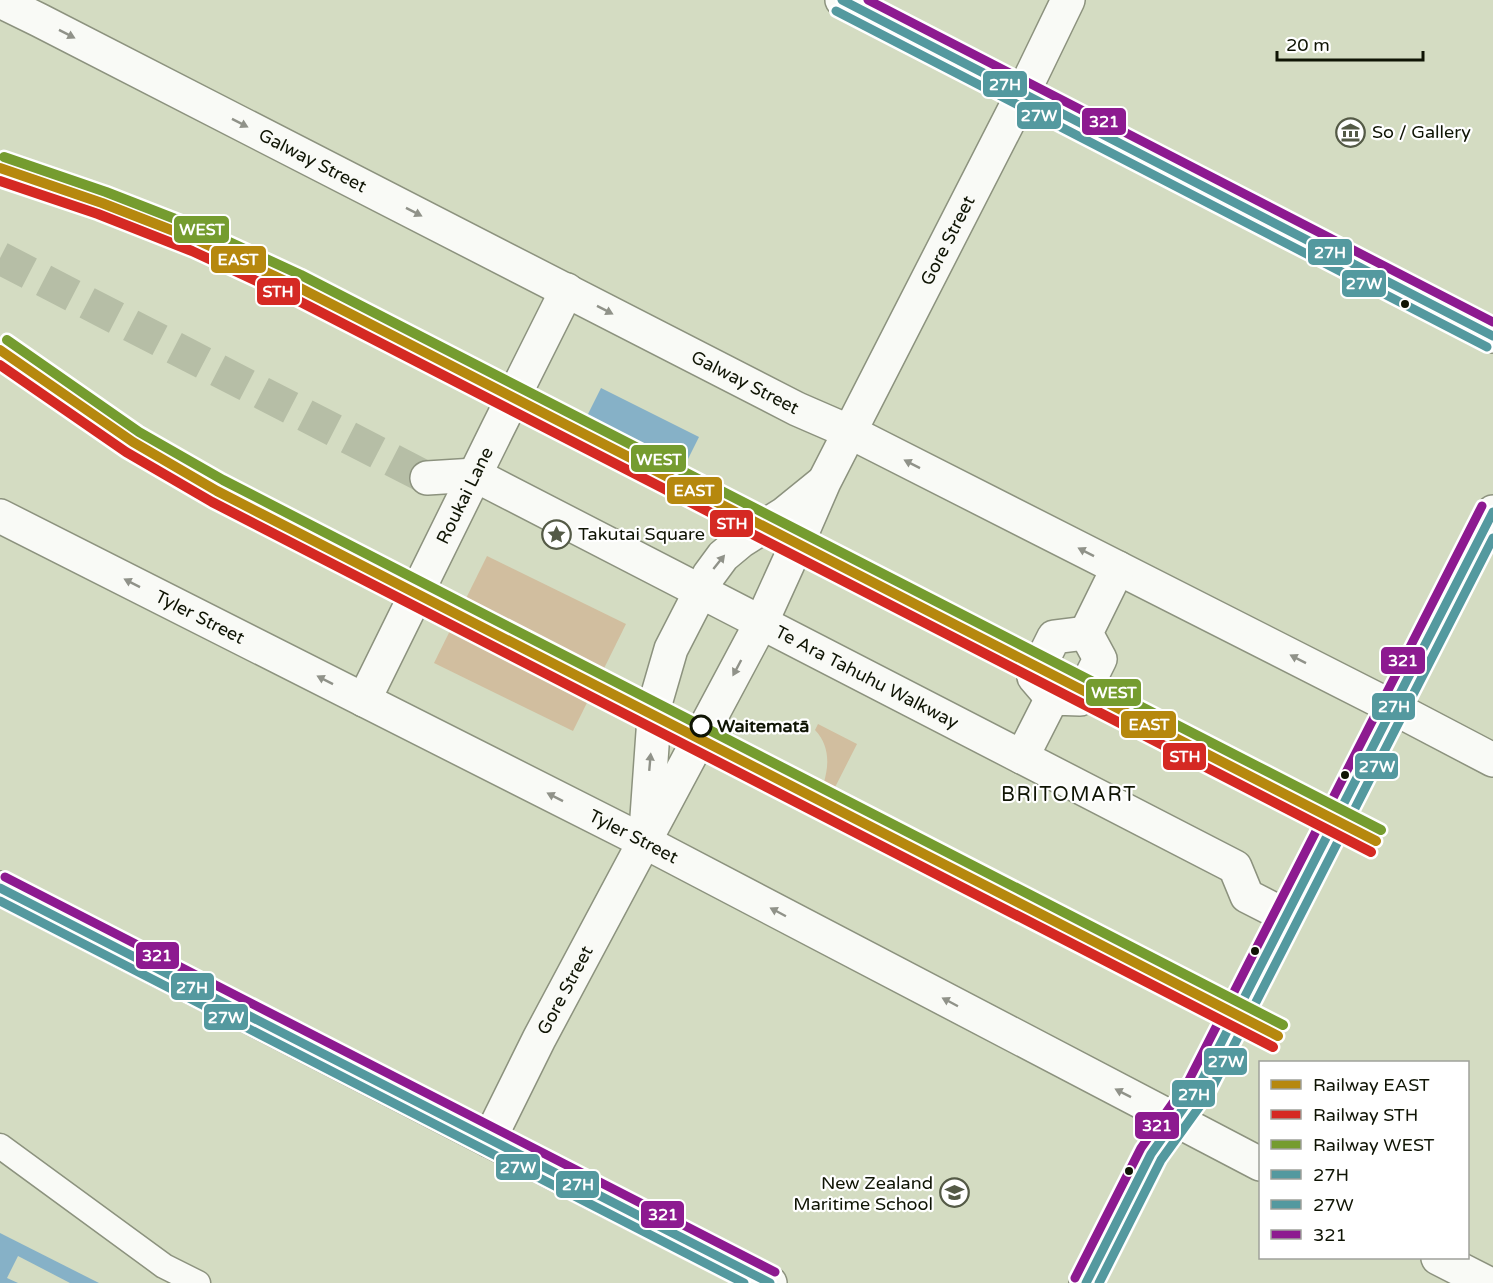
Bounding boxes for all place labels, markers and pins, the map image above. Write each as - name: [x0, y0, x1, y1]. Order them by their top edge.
- museum icon: So / Gallery: [1335, 116, 1367, 148]
- place label: So / Gallery: [1372, 121, 1471, 143]
- unlabelled marker: [1399, 298, 1411, 310]
- place icon: Takutai Square: [541, 518, 573, 550]
- place label: Takutai Square: [578, 523, 705, 545]
- marker: Waitematā: [690, 715, 712, 737]
- place label: Waitematā: [717, 715, 809, 737]
- unlabelled marker: [1339, 769, 1351, 781]
- unlabelled marker: [1249, 945, 1261, 957]
- unlabelled marker: [1123, 1165, 1135, 1177]
- place label: New Zealand Maritime School: [793, 1172, 933, 1215]
- school or university icon: New Zealand Maritime School: [938, 1177, 970, 1209]

